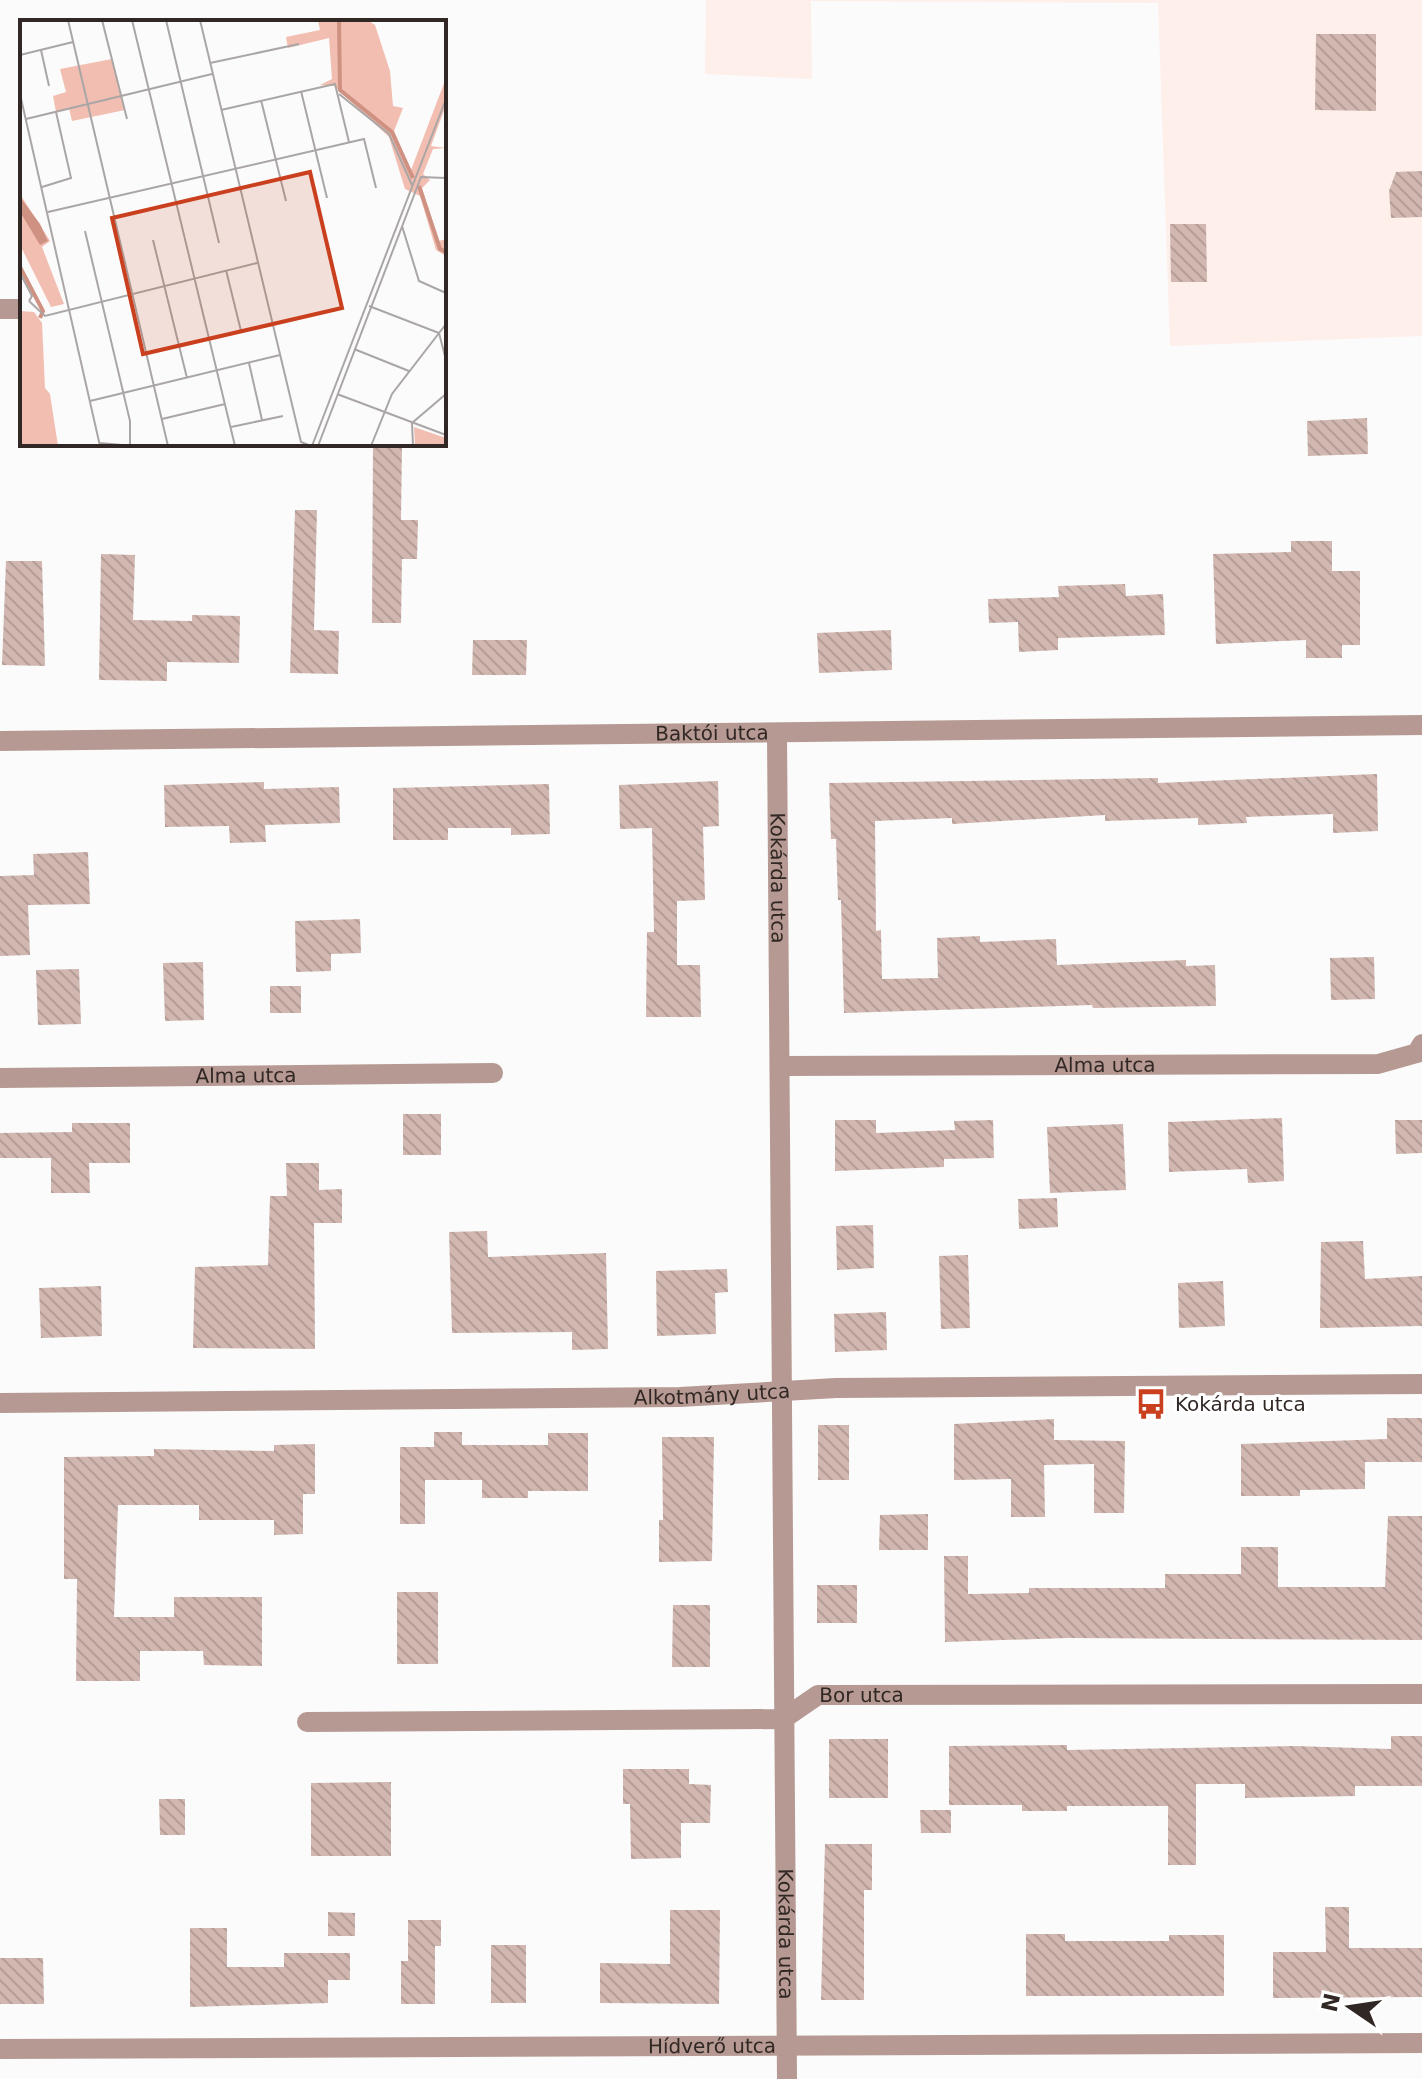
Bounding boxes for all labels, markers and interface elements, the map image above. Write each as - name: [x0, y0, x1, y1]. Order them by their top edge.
- inset map: [20, 20, 446, 446]
- street label: Baktói utca: [655, 720, 769, 746]
- street label: Kokárda utca: [766, 812, 791, 944]
- street label: Alma utca: [1054, 1053, 1156, 1077]
- street label: Alma utca: [195, 1063, 297, 1088]
- street label: Alkotmány utca: [634, 1379, 791, 1409]
- bus stop icon: Kokárda utca: [1134, 1387, 1168, 1421]
- place label: Kokárda utca: [1175, 1392, 1306, 1416]
- street label: Bor utca: [819, 1683, 904, 1707]
- street label: Kokárda utca: [773, 1868, 798, 1999]
- north arrow: [1310, 1967, 1390, 2047]
- text: N: [1317, 1991, 1345, 2014]
- street label: Hídverő utca: [648, 2034, 776, 2058]

